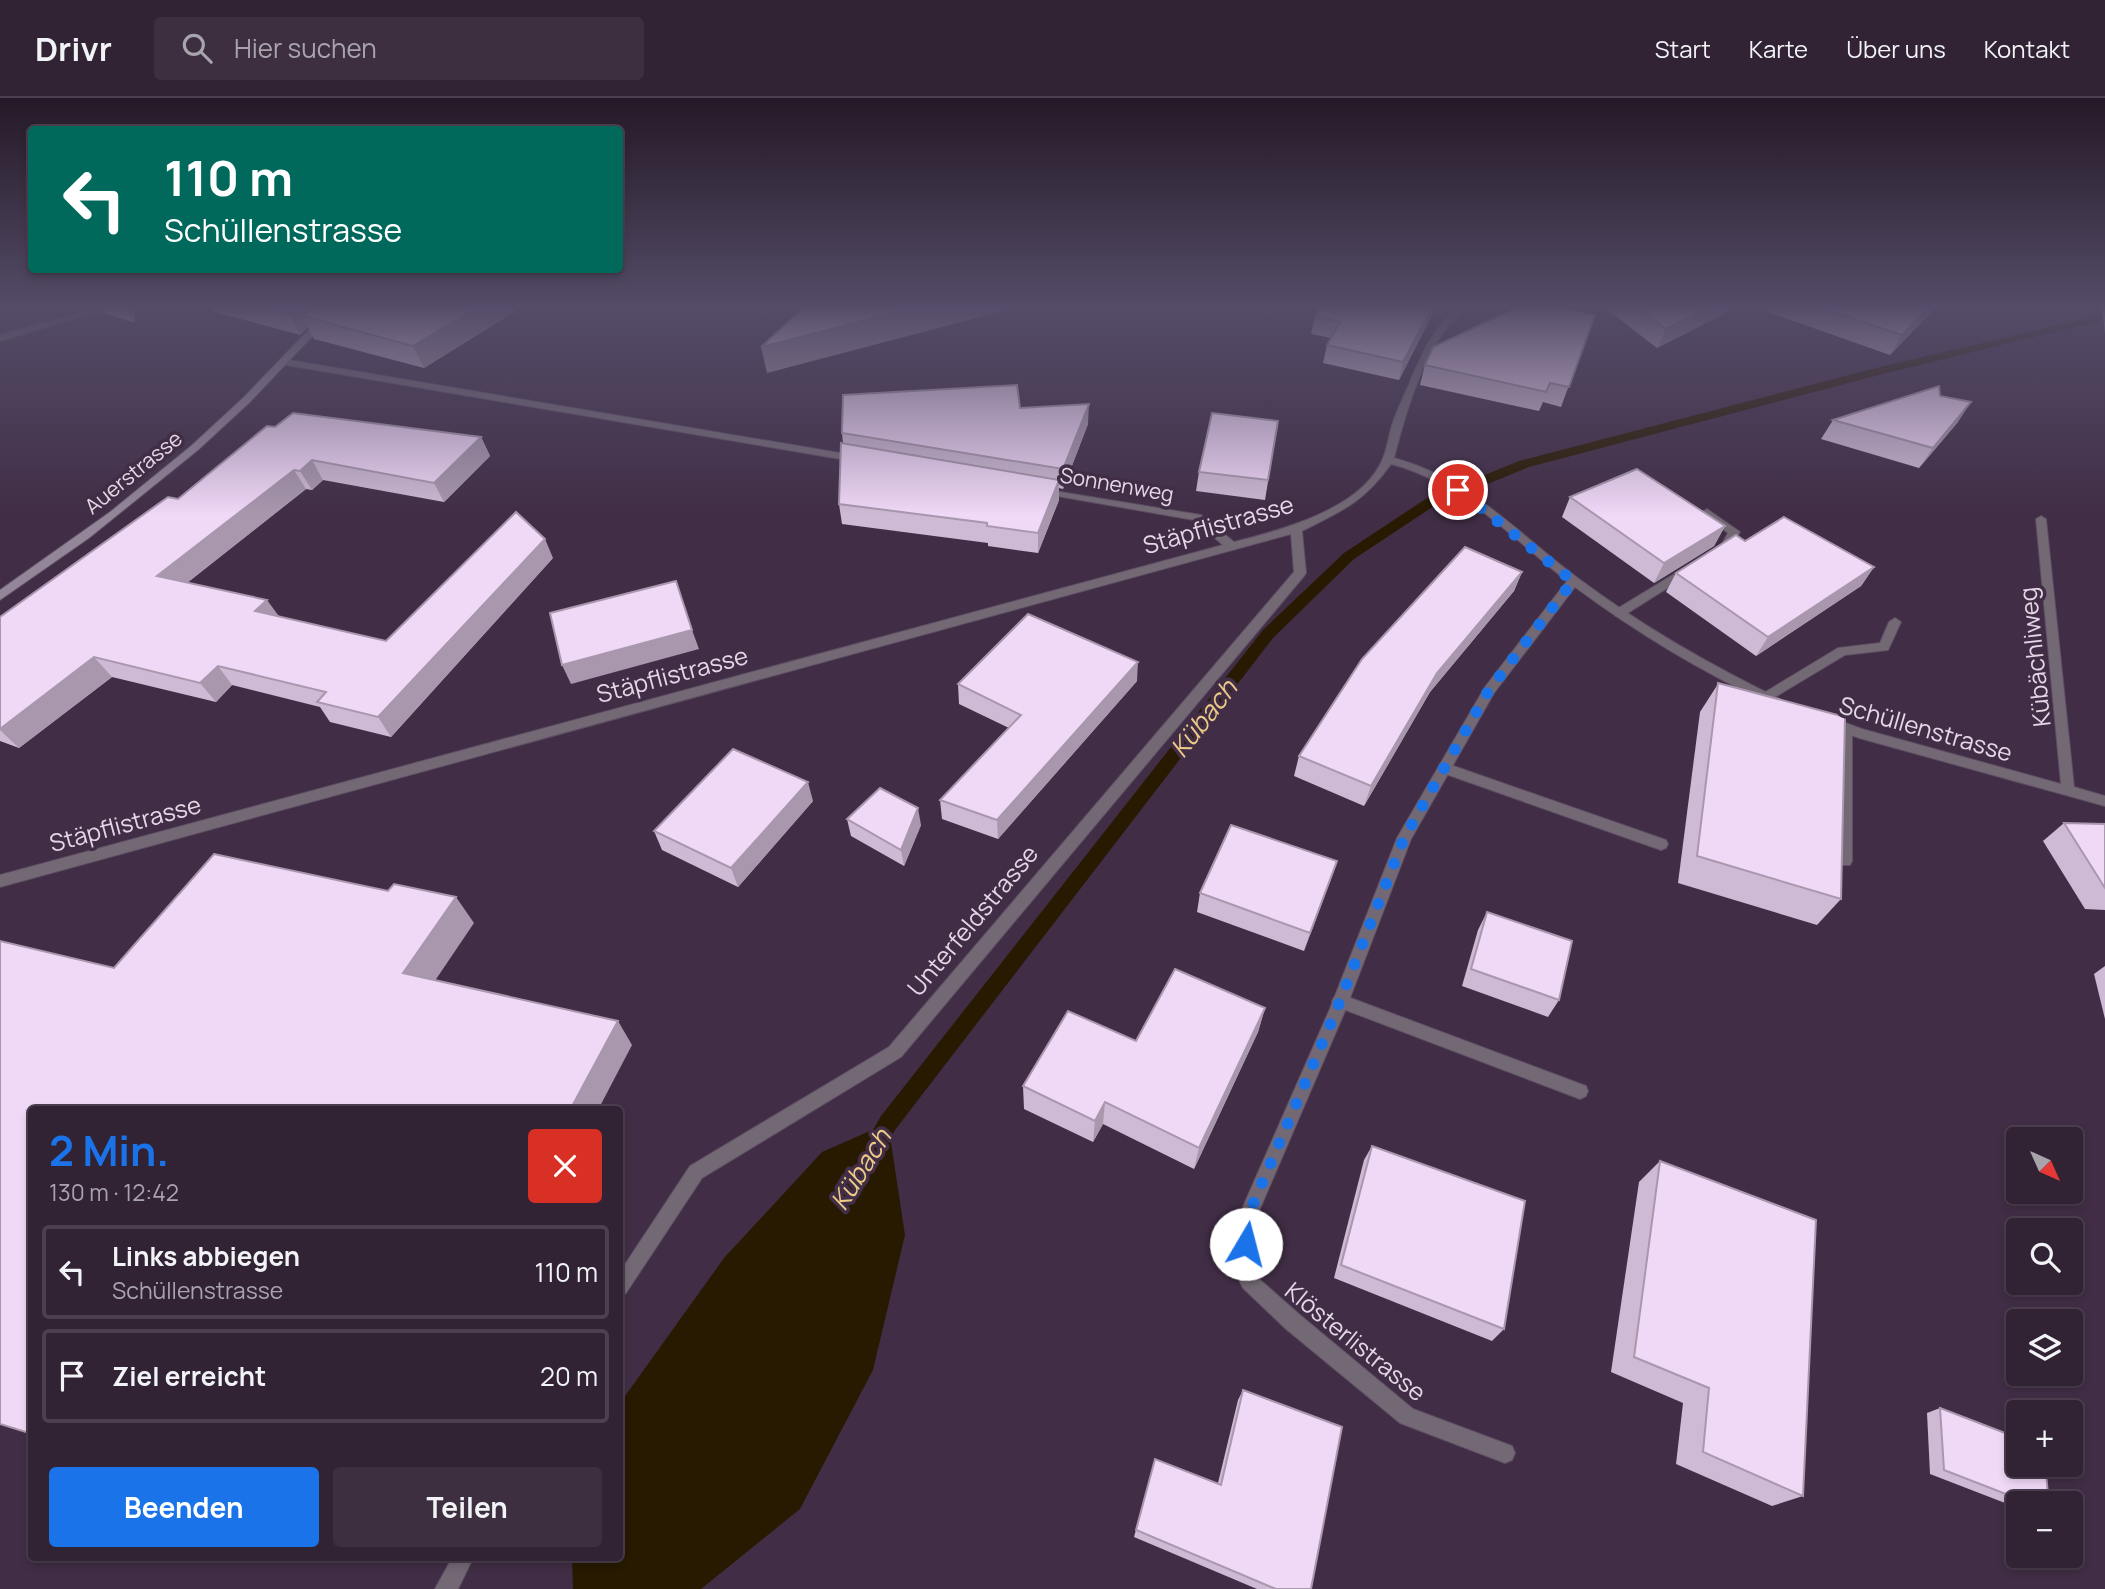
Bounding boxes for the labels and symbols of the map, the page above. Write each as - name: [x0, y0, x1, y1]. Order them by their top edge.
- street label: Auerstrasse: [78, 424, 188, 520]
- street label: Sonnenweg: [1058, 460, 1176, 508]
- pin: [1428, 460, 1488, 520]
- street label: Stäpflistrasse: [1139, 487, 1297, 561]
- street label: Kübächliweg: [2010, 586, 2058, 728]
- street label: Stäpflistrasse: [593, 638, 751, 710]
- water label: Kübach: [1161, 670, 1246, 764]
- street label: Schüllenstrasse: [1836, 688, 2016, 768]
- street label: Stäpflistrasse: [46, 787, 204, 859]
- street label: Unterfeldstrasse: [899, 837, 1045, 1003]
- water label: Kübach: [821, 1120, 900, 1217]
- north arrow: [2006, 1127, 2082, 1204]
- position arrow: [1209, 1207, 1283, 1281]
- street label: Klösterlistrasse: [1279, 1274, 1433, 1408]

